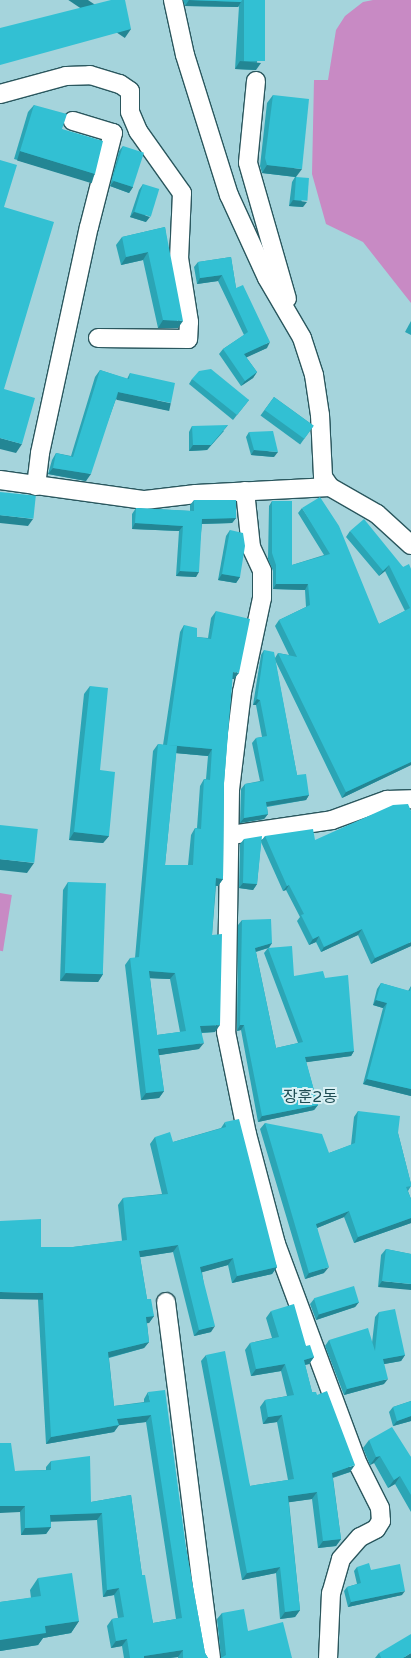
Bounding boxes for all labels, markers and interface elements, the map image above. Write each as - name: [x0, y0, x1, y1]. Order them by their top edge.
- district label: 장훈2동: [283, 1087, 337, 1107]

